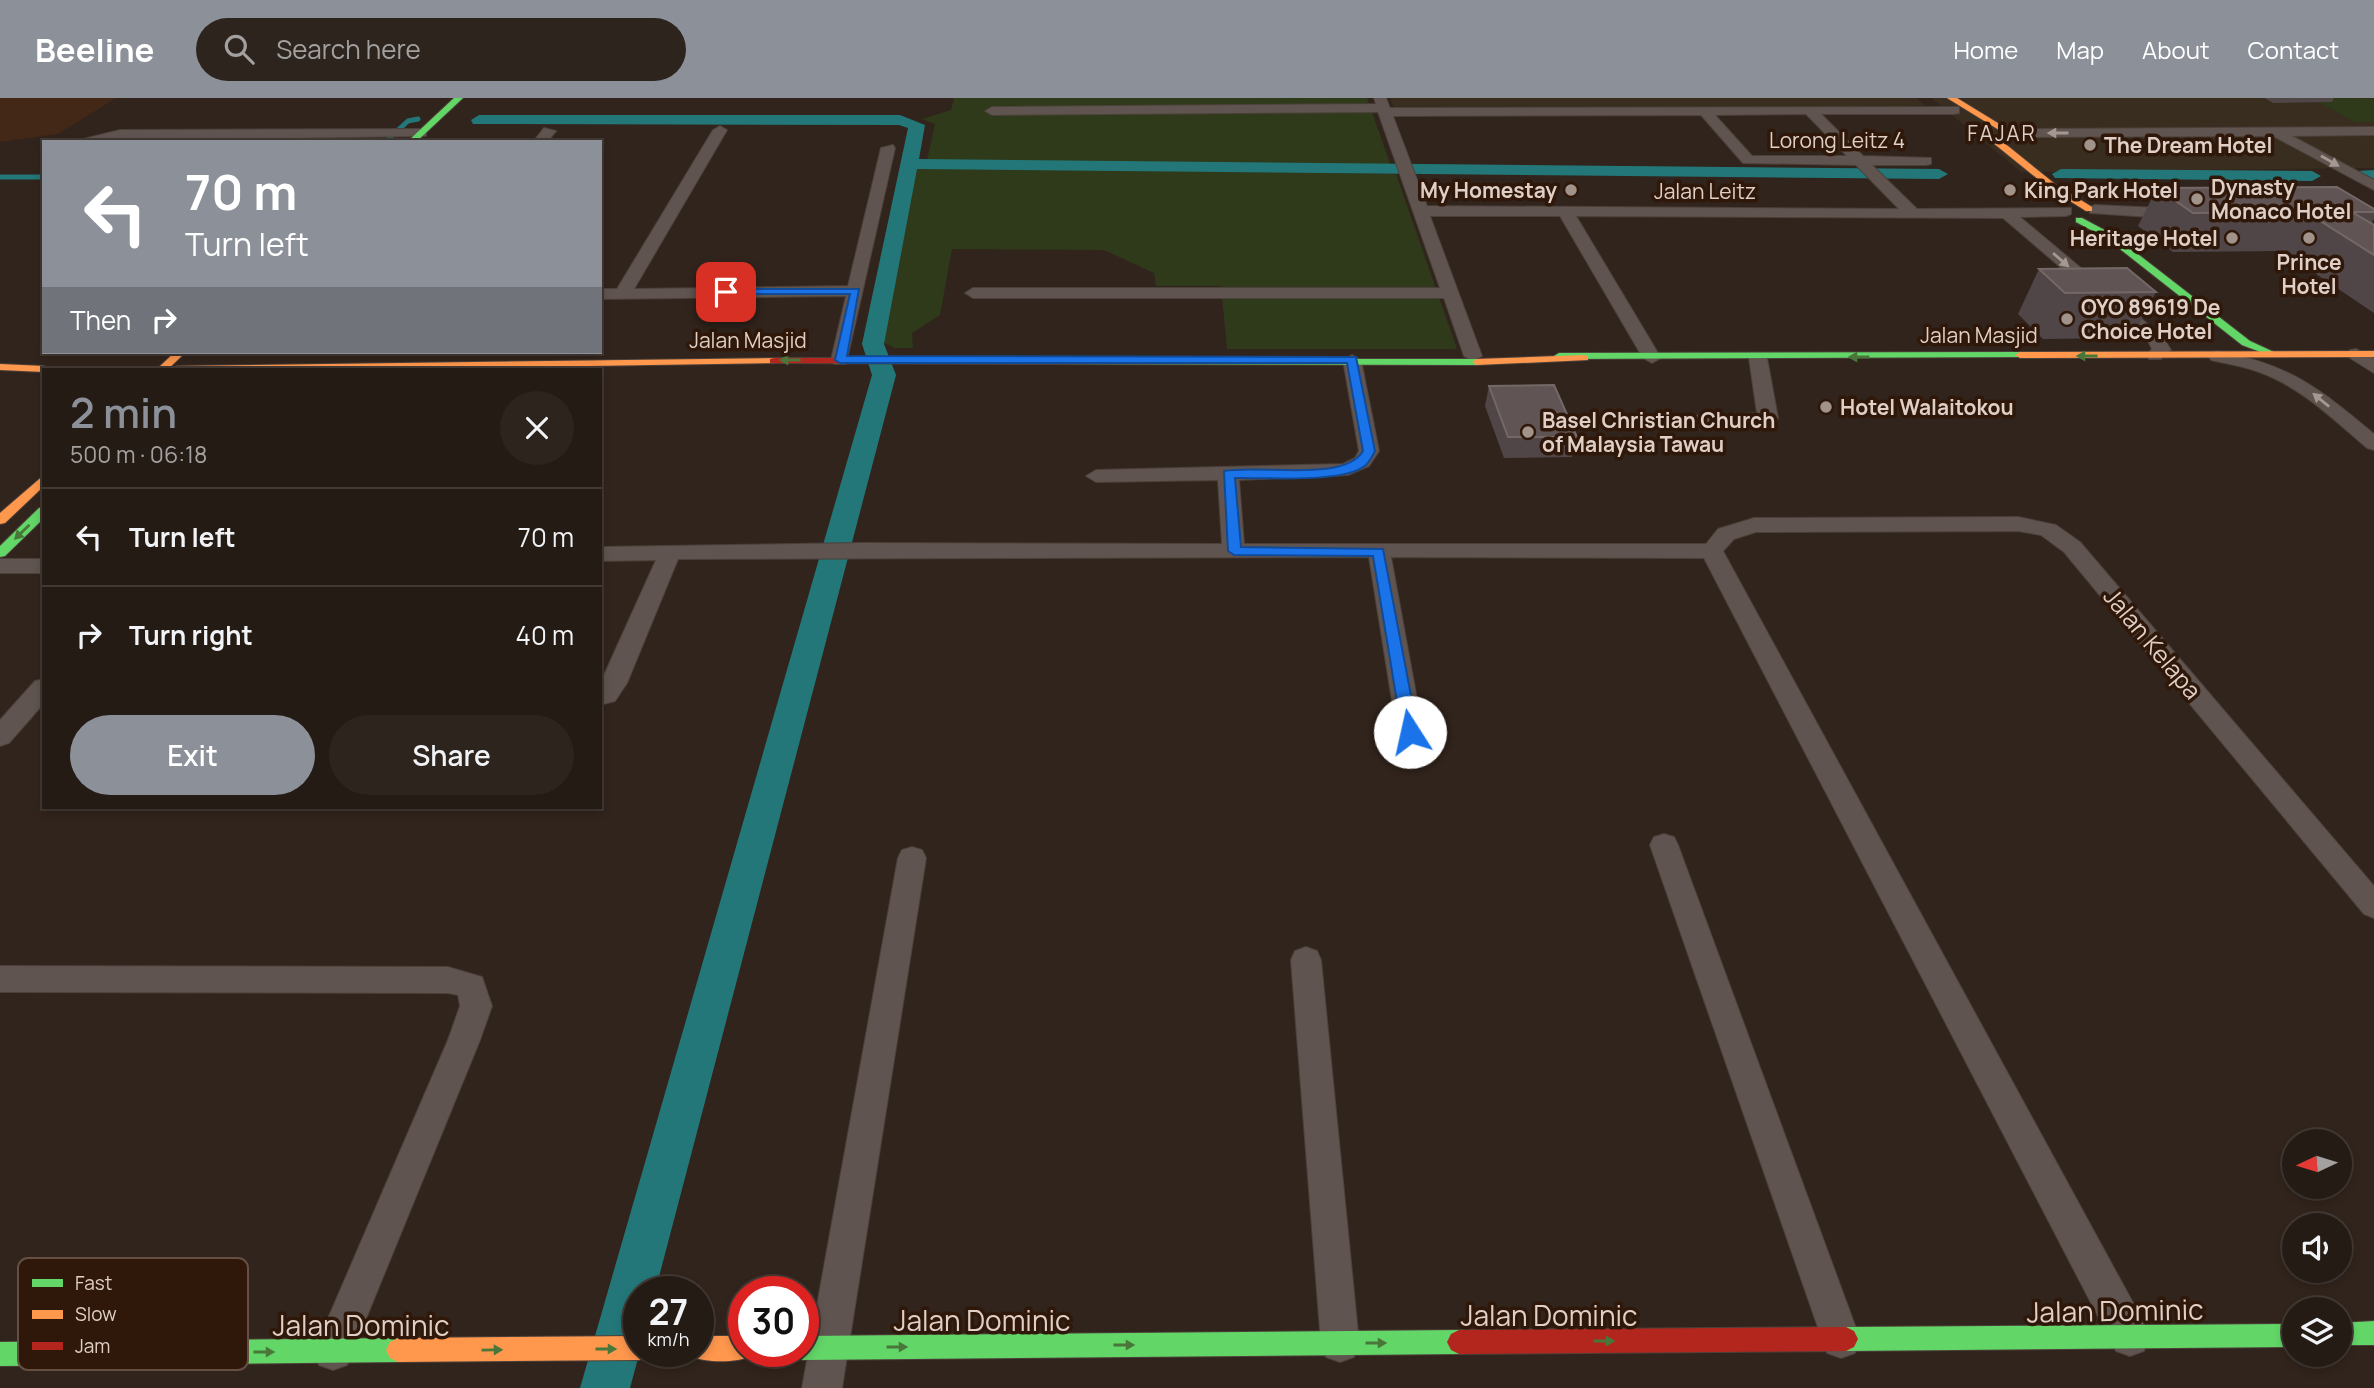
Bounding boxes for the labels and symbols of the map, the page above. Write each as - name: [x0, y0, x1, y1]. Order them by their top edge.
- district label: FAJAR: [1967, 119, 2037, 147]
- street label: Lorong Leitz 4: [1769, 126, 1905, 154]
- one-way arrow: [2047, 127, 2069, 139]
- place label: The Dream Hotel: [2104, 131, 2272, 159]
- marker: The Dream Hotel: [2082, 137, 2098, 153]
- one-way arrow: [2321, 155, 2340, 167]
- place label: Dynasty Monaco Hotel: [2211, 173, 2351, 225]
- place label: My Homestay: [1420, 176, 1557, 204]
- place label: King Park Hotel: [2024, 176, 2178, 204]
- street label: Jalan Leitz: [1654, 177, 1756, 205]
- marker: My Homestay: [1563, 182, 1579, 198]
- marker: King Park Hotel: [2002, 182, 2018, 198]
- marker: Dynasty Monaco Hotel: [2189, 191, 2205, 207]
- place label: Heritage Hotel: [2070, 224, 2218, 252]
- marker: Heritage Hotel: [2224, 230, 2240, 246]
- marker: Prince Hotel: [2301, 230, 2317, 246]
- place label: Prince Hotel: [2276, 248, 2342, 300]
- one-way arrow: [2053, 252, 2070, 267]
- pin: [696, 262, 756, 322]
- place label: OYO 89619 De Choice Hotel: [2081, 293, 2221, 345]
- marker: OYO 89619 De Choice Hotel: [2059, 311, 2075, 327]
- street label: Jalan Masjid: [1920, 321, 2038, 349]
- street label: Jalan Masjid: [689, 326, 807, 354]
- one-way arrow: [2075, 350, 2097, 362]
- one-way arrow: [1848, 351, 1870, 363]
- one-way arrow: [779, 354, 801, 366]
- place label: Hotel Walaitokou: [1840, 393, 2014, 421]
- one-way arrow: [2313, 393, 2331, 408]
- marker: Hotel Walaitokou: [1818, 399, 1834, 415]
- place label: Basel Christian Church of Malaysia Tawau: [1542, 406, 1775, 458]
- marker: Basel Christian Church of Malaysia Tawau: [1520, 424, 1536, 440]
- one-way arrow: [14, 523, 31, 539]
- street label: Jalan Kelapa: [2097, 580, 2209, 706]
- position arrow: [1373, 695, 1447, 769]
- north arrow: [2282, 1129, 2352, 1199]
- legend: [18, 1258, 248, 1370]
- text: Fast: [75, 1270, 112, 1296]
- speed limit sign: 30: [728, 1276, 819, 1367]
- street label: Jalan Dominic: [2026, 1289, 2204, 1331]
- street label: Jalan Dominic: [1460, 1296, 1638, 1334]
- text: Slow: [75, 1301, 117, 1327]
- street label: Jalan Dominic: [893, 1301, 1071, 1339]
- street label: Jalan Dominic: [272, 1306, 450, 1344]
- text: Jam: [75, 1333, 110, 1359]
- one-way arrow: [1593, 1335, 1615, 1347]
- one-way arrow: [1365, 1337, 1387, 1349]
- one-way arrow: [1113, 1339, 1135, 1351]
- one-way arrow: [886, 1341, 908, 1353]
- one-way arrow: [596, 1343, 618, 1355]
- one-way arrow: [481, 1344, 503, 1356]
- one-way arrow: [253, 1346, 275, 1358]

